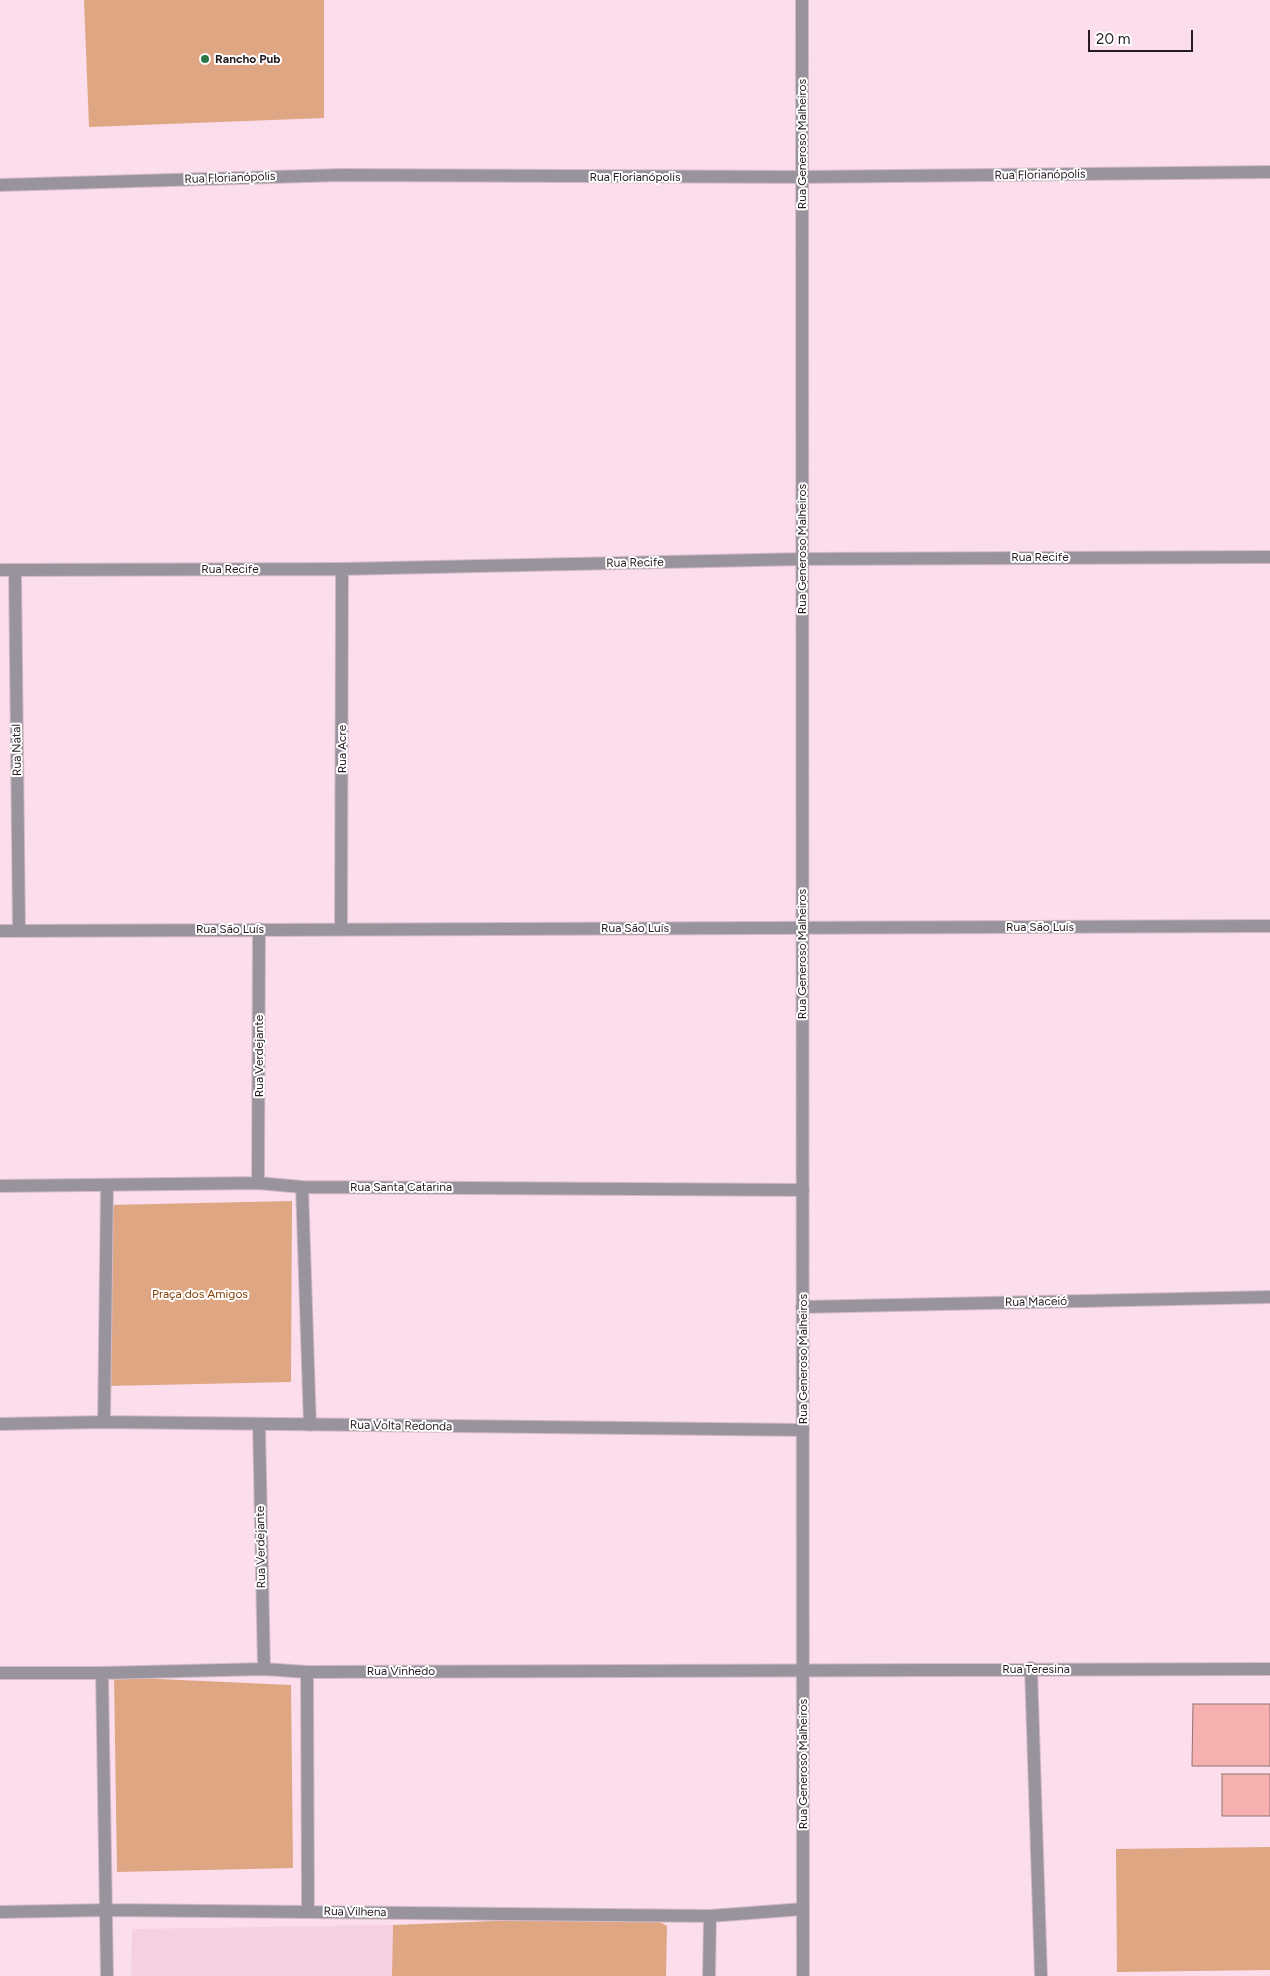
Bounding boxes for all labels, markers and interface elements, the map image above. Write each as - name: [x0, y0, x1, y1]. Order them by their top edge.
- scale bar: [1090, 20, 1195, 52]
- text: 20 m: [1096, 30, 1130, 48]
- place label: Rancho Pub: [215, 52, 280, 66]
- marker: Rancho Pub: [199, 53, 211, 65]
- street label: Rua Generoso Malheiros: [795, 79, 809, 209]
- street label: Rua Florianópolis: [994, 167, 1086, 183]
- street label: Rua Florianópolis: [184, 169, 276, 187]
- street label: Rua Florianópolis: [589, 170, 681, 184]
- street label: Rua Generoso Malheiros: [795, 484, 809, 614]
- street label: Rua Recife: [1011, 550, 1069, 564]
- street label: Rua Recife: [606, 555, 664, 571]
- street label: Rua Recife: [201, 562, 259, 576]
- street label: Rua Natal: [9, 724, 25, 776]
- street label: Rua Acre: [335, 725, 349, 773]
- street label: Rua Generoso Malheiros: [795, 889, 809, 1019]
- street label: Rua São Luís: [1006, 920, 1074, 934]
- street label: Rua São Luís: [601, 921, 669, 935]
- street label: Rua São Luís: [196, 922, 264, 936]
- street label: Rua Verdejante: [252, 1015, 266, 1097]
- street label: Rua Santa Catarina: [350, 1180, 452, 1194]
- park label: Praça dos Amigos: [152, 1287, 248, 1301]
- street label: Rua Generoso Malheiros: [796, 1294, 810, 1424]
- street label: Rua Maceió: [1005, 1294, 1067, 1310]
- street label: Rua Volta Redonda: [350, 1418, 452, 1434]
- street label: Rua Verdejante: [253, 1506, 269, 1588]
- street label: Rua Teresina: [1002, 1662, 1070, 1676]
- street label: Rua Vinhedo: [367, 1664, 435, 1678]
- street label: Rua Generoso Malheiros: [796, 1699, 810, 1829]
- street label: Rua Vilhena: [323, 1904, 387, 1920]

